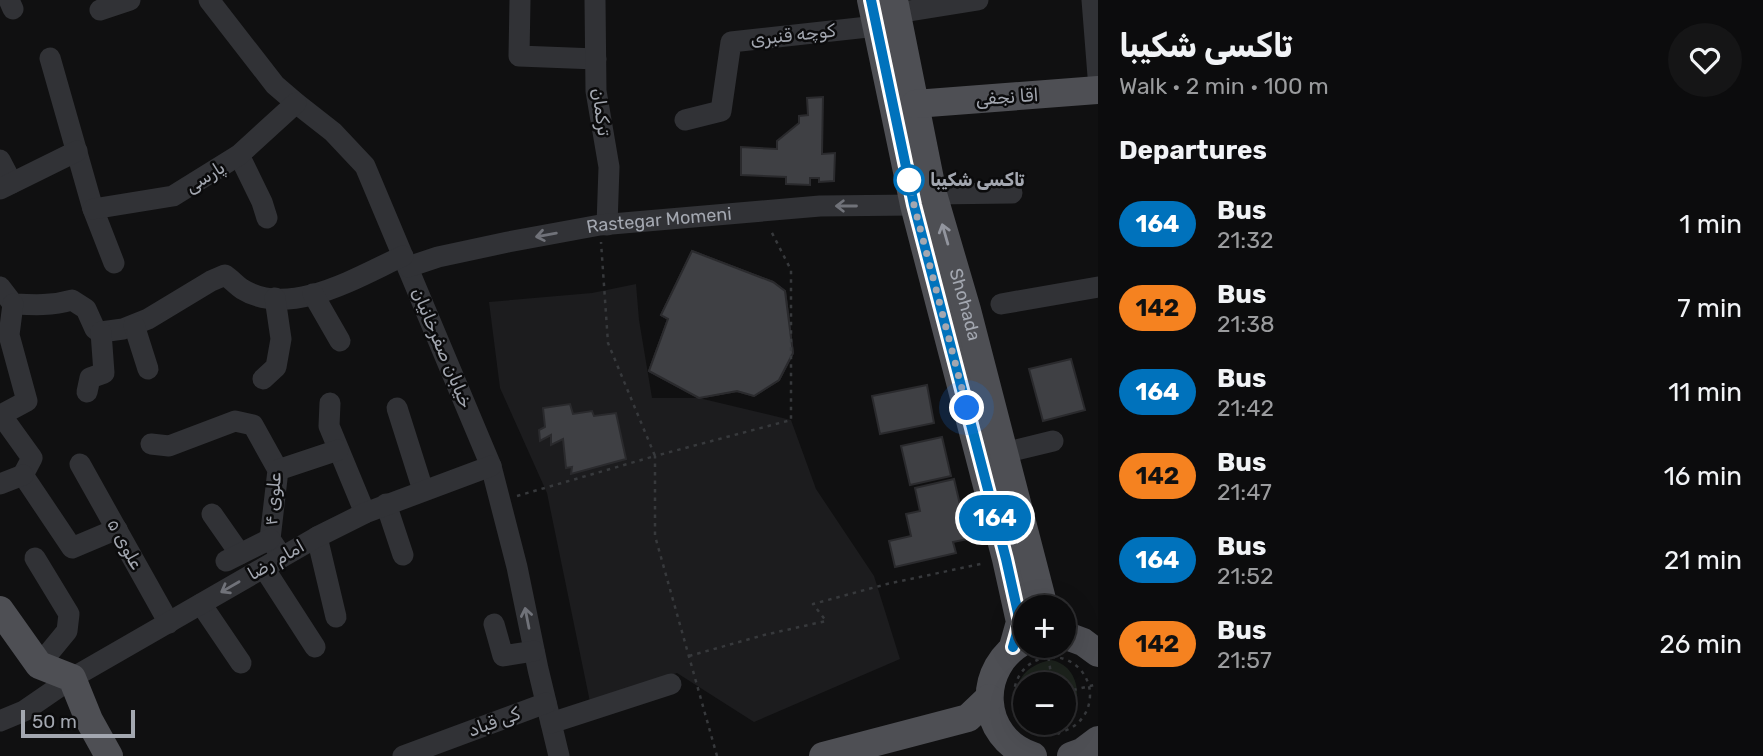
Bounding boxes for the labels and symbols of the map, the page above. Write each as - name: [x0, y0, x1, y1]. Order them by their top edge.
- street label: کوچه قنبری: [749, 20, 837, 50]
- street label: اقا نجفی: [975, 84, 1039, 110]
- street label: ترکمان: [587, 87, 615, 138]
- street label: پارسی: [181, 156, 230, 199]
- marker: تاکسی شکیبا: [894, 165, 924, 195]
- place label: تاکسی شکیبا: [930, 169, 1025, 191]
- one-way arrow: [835, 199, 858, 213]
- street label: Rastegar Momeni: [585, 203, 732, 238]
- one-way arrow: [937, 223, 950, 245]
- one-way arrow: [536, 229, 558, 242]
- street label: Shohada: [944, 266, 985, 343]
- street label: خیابان صفرخانیان: [407, 284, 477, 412]
- your location: [949, 390, 984, 425]
- street label: علوی ۴: [260, 471, 286, 526]
- line badge: 164: [955, 495, 1035, 541]
- street label: علوی ۵: [102, 515, 148, 573]
- street label: امام رضا: [244, 535, 308, 585]
- one-way arrow: [221, 580, 241, 594]
- one-way arrow: [520, 607, 534, 630]
- street label: کی قباد: [465, 702, 523, 742]
- scale bar: [21, 707, 135, 739]

